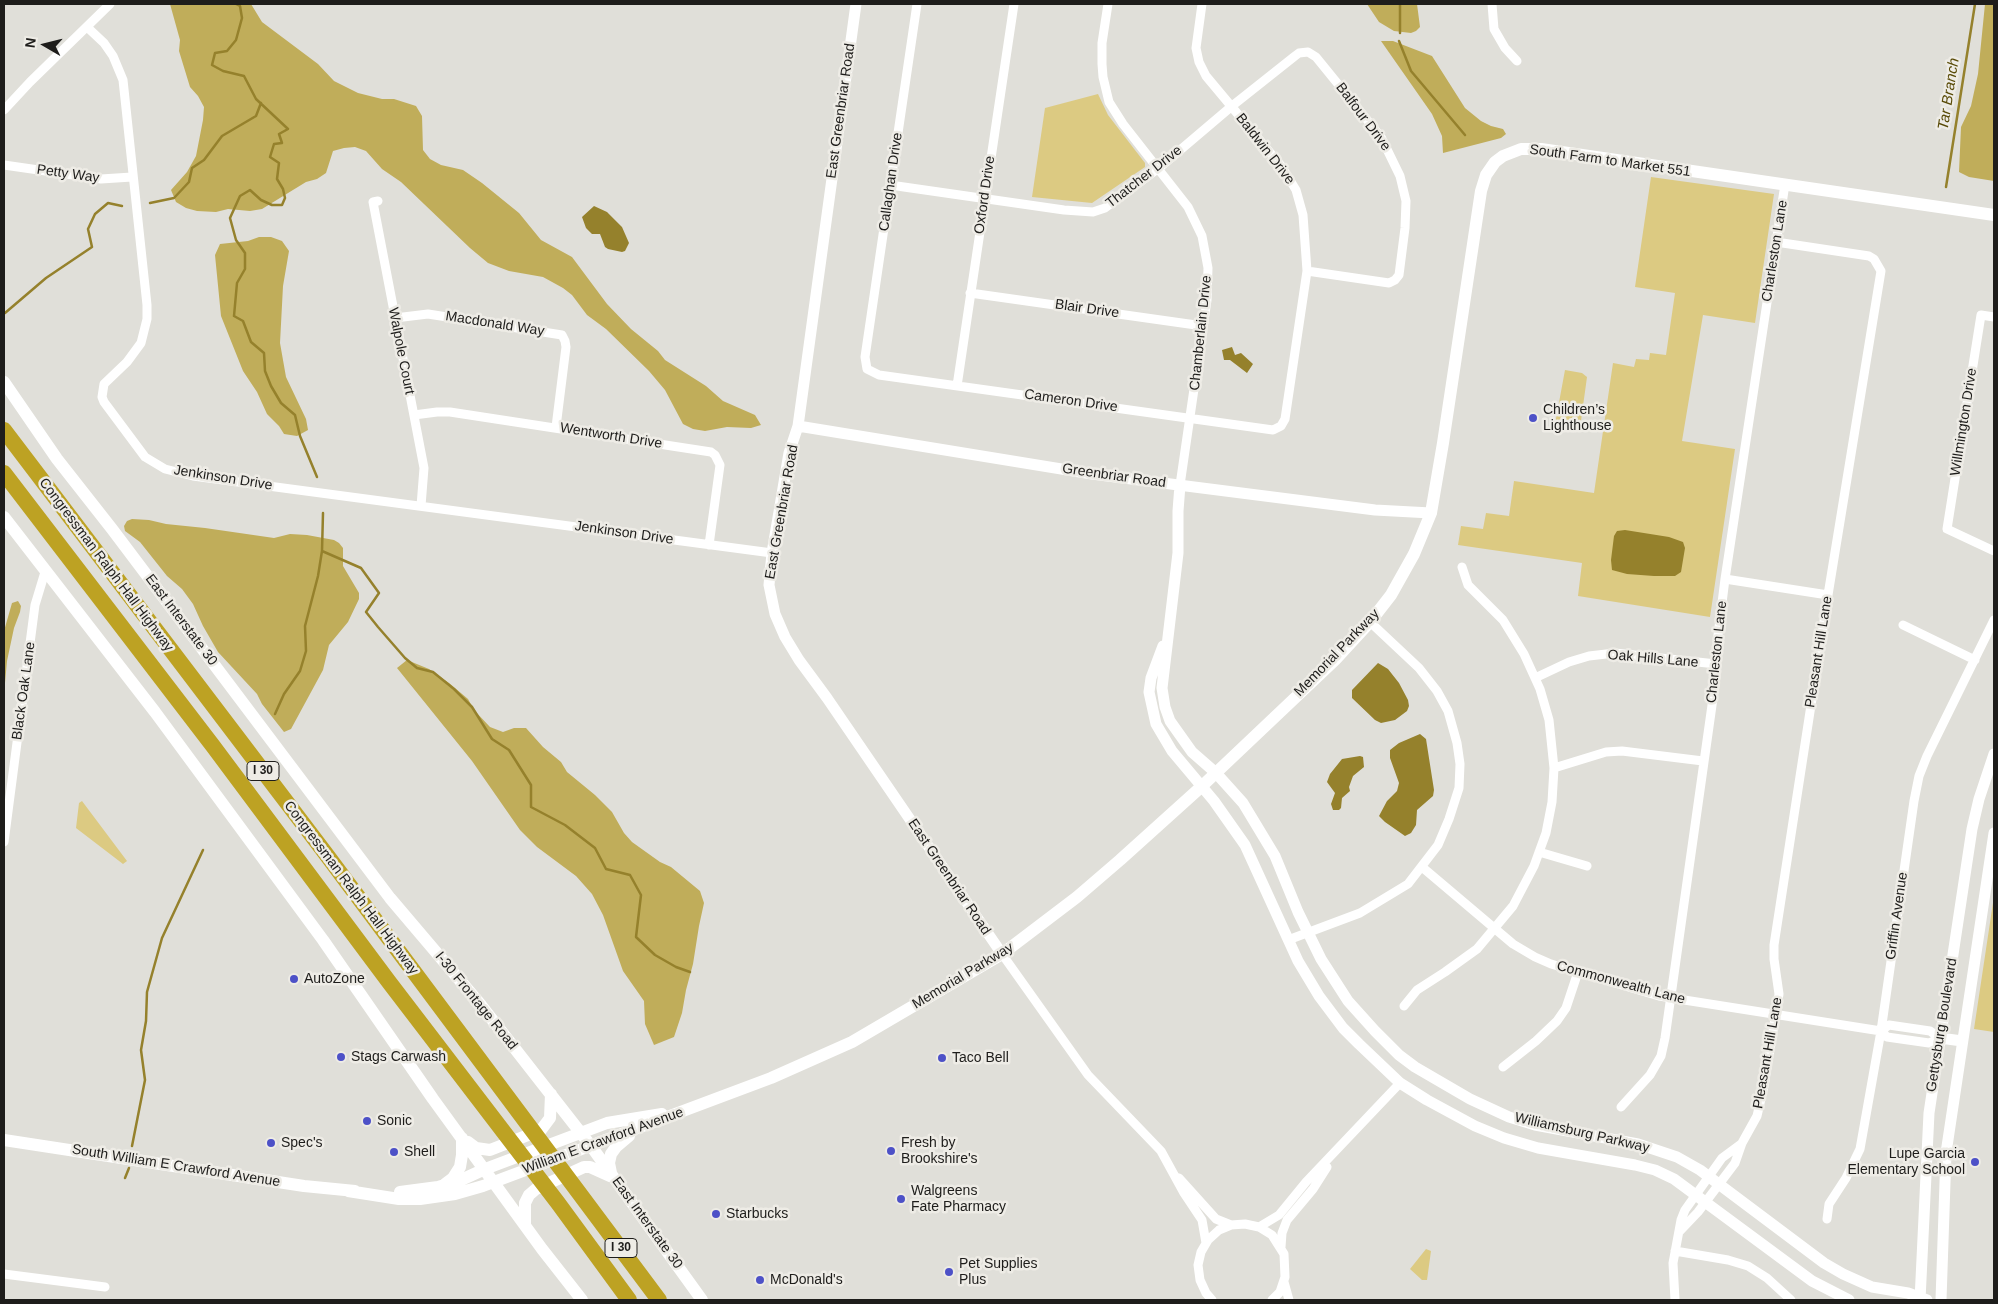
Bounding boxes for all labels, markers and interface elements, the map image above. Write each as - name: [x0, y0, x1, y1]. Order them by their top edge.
- north arrow: [20, 20, 70, 70]
- text: N: [22, 37, 39, 49]
- street label: East Greenbriar Road: [823, 42, 859, 180]
- water label: Tar Branch: [1934, 57, 1964, 131]
- street label: Balfour Drive: [1332, 80, 1394, 154]
- street label: Baldwin Drive: [1232, 110, 1298, 188]
- street label: Callaghan Drive: [876, 132, 906, 232]
- street label: South Farm to Market 551: [1528, 141, 1692, 181]
- street label: Thatcher Drive: [1103, 142, 1185, 212]
- street label: Oxford Drive: [971, 155, 999, 235]
- street label: Petty Way: [36, 161, 100, 187]
- street label: Charleston Lane: [1759, 199, 1791, 303]
- street label: Chamberlain Drive: [1187, 274, 1215, 392]
- street label: Blair Drive: [1054, 296, 1120, 322]
- street label: Walpole Court: [384, 306, 418, 396]
- street label: Macdonald Way: [444, 308, 546, 340]
- street label: Willmington Drive: [1947, 367, 1981, 477]
- street label: Cameron Drive: [1023, 386, 1119, 416]
- place label: Children’s Lighthouse: [1543, 402, 1612, 434]
- marker: Children’s Lighthouse: [1527, 412, 1539, 424]
- street label: Wentworth Drive: [559, 420, 663, 452]
- street label: East Greenbriar Road: [762, 443, 802, 581]
- street label: Greenbriar Road: [1061, 460, 1167, 492]
- street label: Jenkinson Drive: [172, 462, 274, 494]
- street label: Congressman Ralph Hall Highway: [35, 475, 177, 655]
- street label: Jenkinson Drive: [574, 518, 674, 548]
- street label: East Interstate 30: [141, 571, 221, 669]
- street label: Pleasant Hill Lane: [1802, 595, 1836, 709]
- street label: Charleston Lane: [1703, 600, 1731, 704]
- street label: Memorial Parkway: [1291, 606, 1383, 700]
- street label: Black Oak Lane: [9, 641, 39, 741]
- street label: Oak Hills Lane: [1607, 647, 1699, 671]
- road number: I 30: [247, 761, 279, 780]
- street label: Congressman Ralph Hall Highway: [280, 798, 422, 978]
- street label: East Greenbriar Road: [904, 816, 994, 938]
- street label: Griffin Avenue: [1883, 871, 1911, 961]
- street label: Memorial Parkway: [909, 939, 1017, 1013]
- street label: I-30 Frontage Road: [431, 949, 521, 1053]
- street label: Gettysburg Boulevard: [1923, 957, 1961, 1093]
- street label: Commonwealth Lane: [1555, 958, 1687, 1008]
- place label: AutoZone: [304, 971, 365, 987]
- marker: AutoZone: [288, 973, 300, 985]
- street label: Pleasant Hill Lane: [1750, 996, 1786, 1110]
- place label: Stags Carwash: [351, 1049, 446, 1065]
- place label: Taco Bell: [952, 1050, 1009, 1066]
- marker: Stags Carwash: [335, 1051, 347, 1063]
- marker: Taco Bell: [936, 1052, 948, 1064]
- street label: William E Crawford Avenue: [520, 1104, 686, 1178]
- street label: Williamsburg Parkway: [1513, 1109, 1651, 1157]
- place label: Sonic: [377, 1113, 412, 1129]
- marker: Sonic: [361, 1115, 373, 1127]
- place label: Spec's: [281, 1135, 323, 1151]
- place label: Fresh by Brookshire's: [901, 1135, 978, 1168]
- marker: Spec's: [265, 1137, 277, 1149]
- street label: South William E Crawford Avenue: [71, 1141, 281, 1191]
- place label: Shell: [404, 1144, 435, 1160]
- marker: Fresh by Brookshire's: [885, 1145, 897, 1157]
- marker: Shell: [388, 1146, 400, 1158]
- place label: Lupe Garcia Elementary School: [1847, 1146, 1965, 1178]
- marker: Lupe Garcia Elementary School: [1969, 1156, 1981, 1168]
- street label: East Interstate 30: [608, 1174, 686, 1272]
- place label: Walgreens Fate Pharmacy: [911, 1183, 1006, 1216]
- marker: Walgreens Fate Pharmacy: [895, 1193, 907, 1205]
- place label: Starbucks: [726, 1206, 788, 1222]
- marker: Starbucks: [710, 1208, 722, 1220]
- road number: I 30: [605, 1238, 637, 1258]
- place label: Pet Supplies Plus: [959, 1256, 1038, 1288]
- marker: Pet Supplies Plus: [943, 1266, 955, 1278]
- place label: McDonald's: [770, 1272, 843, 1288]
- marker: McDonald's: [754, 1274, 766, 1286]

